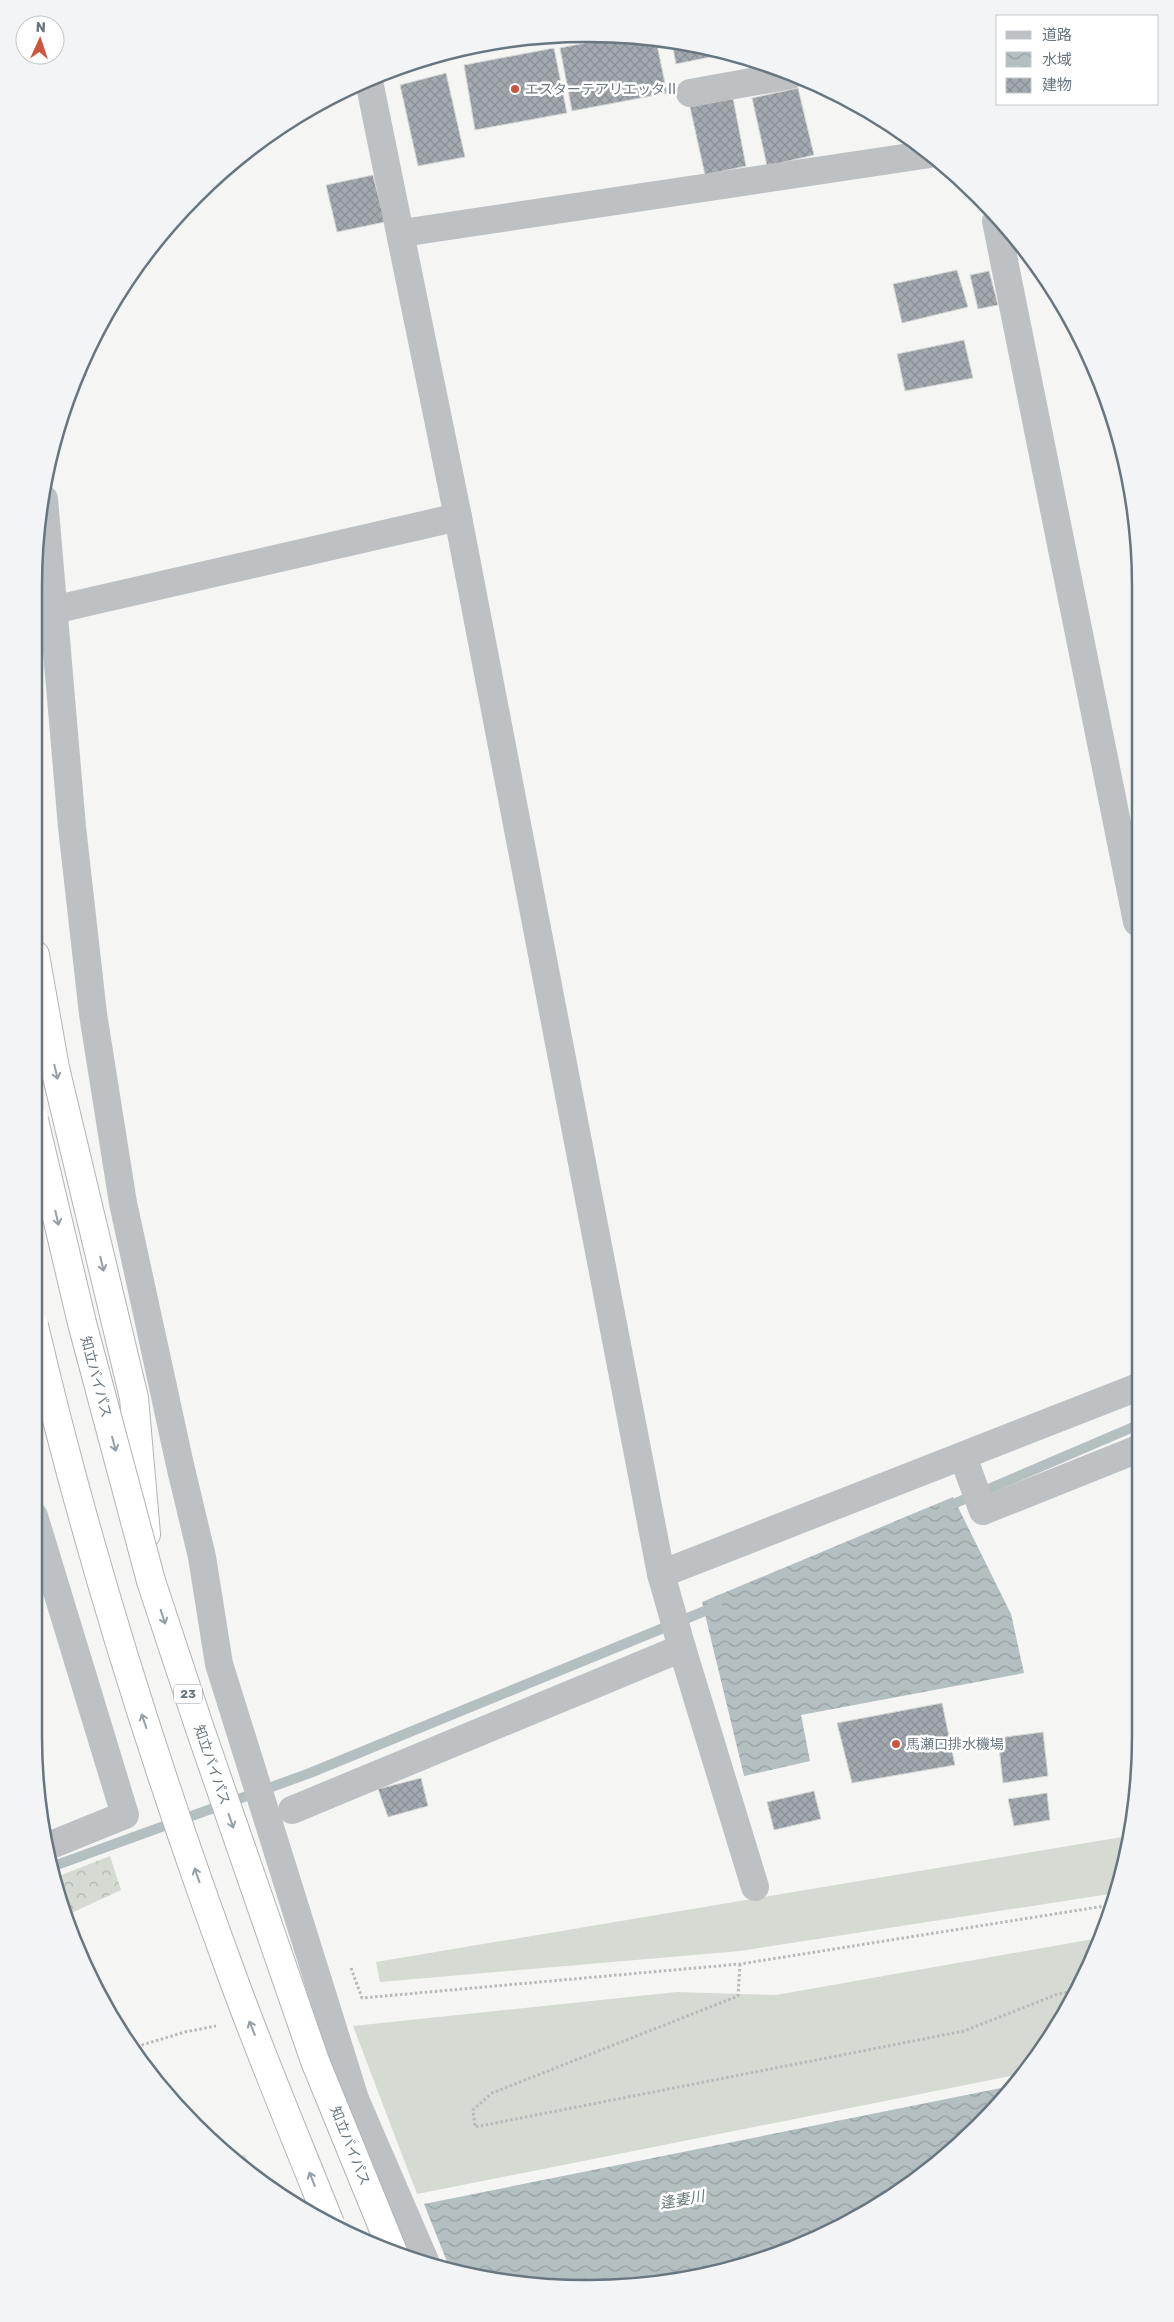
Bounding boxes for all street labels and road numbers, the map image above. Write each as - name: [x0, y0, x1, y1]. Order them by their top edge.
- street label: 知立バイパス: [77, 1334, 115, 1420]
- road number: 23: [174, 1685, 202, 1704]
- street label: 知立バイパス: [190, 1723, 234, 1807]
- street label: 知立バイパス: [326, 2104, 374, 2188]

